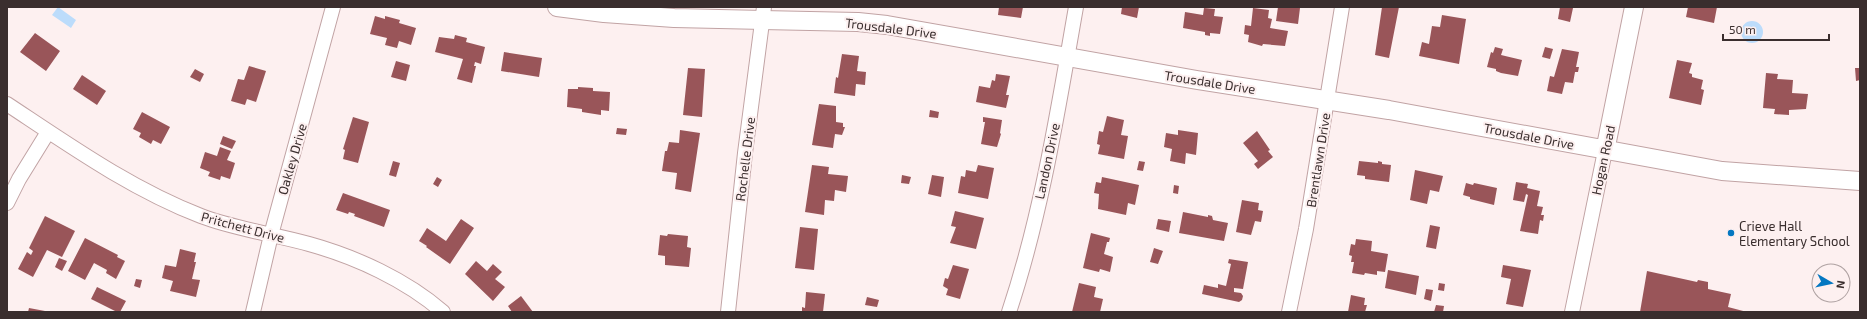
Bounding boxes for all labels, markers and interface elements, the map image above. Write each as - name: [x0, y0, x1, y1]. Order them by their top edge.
- street label: Trousdale Drive: [844, 14, 938, 42]
- scale bar: [1723, 16, 1829, 42]
- text: 50 m: [1729, 22, 1756, 36]
- street label: Trousdale Drive: [1163, 67, 1257, 97]
- street label: Brentlawn Drive: [1303, 112, 1333, 208]
- street label: Rochelle Drive: [732, 116, 758, 202]
- street label: Trousdale Drive: [1482, 119, 1576, 153]
- street label: Oakley Drive: [274, 121, 310, 197]
- street label: Landon Drive: [1031, 121, 1063, 201]
- street label: Hogan Road: [1588, 124, 1618, 196]
- street label: Pritchett Drive: [200, 208, 286, 246]
- place label: Crieve Hall Elementary School: [1739, 218, 1850, 249]
- marker: Crieve Hall Elementary School: [1726, 228, 1736, 238]
- north arrow: [1811, 263, 1851, 303]
- text: N: [1834, 280, 1848, 290]

